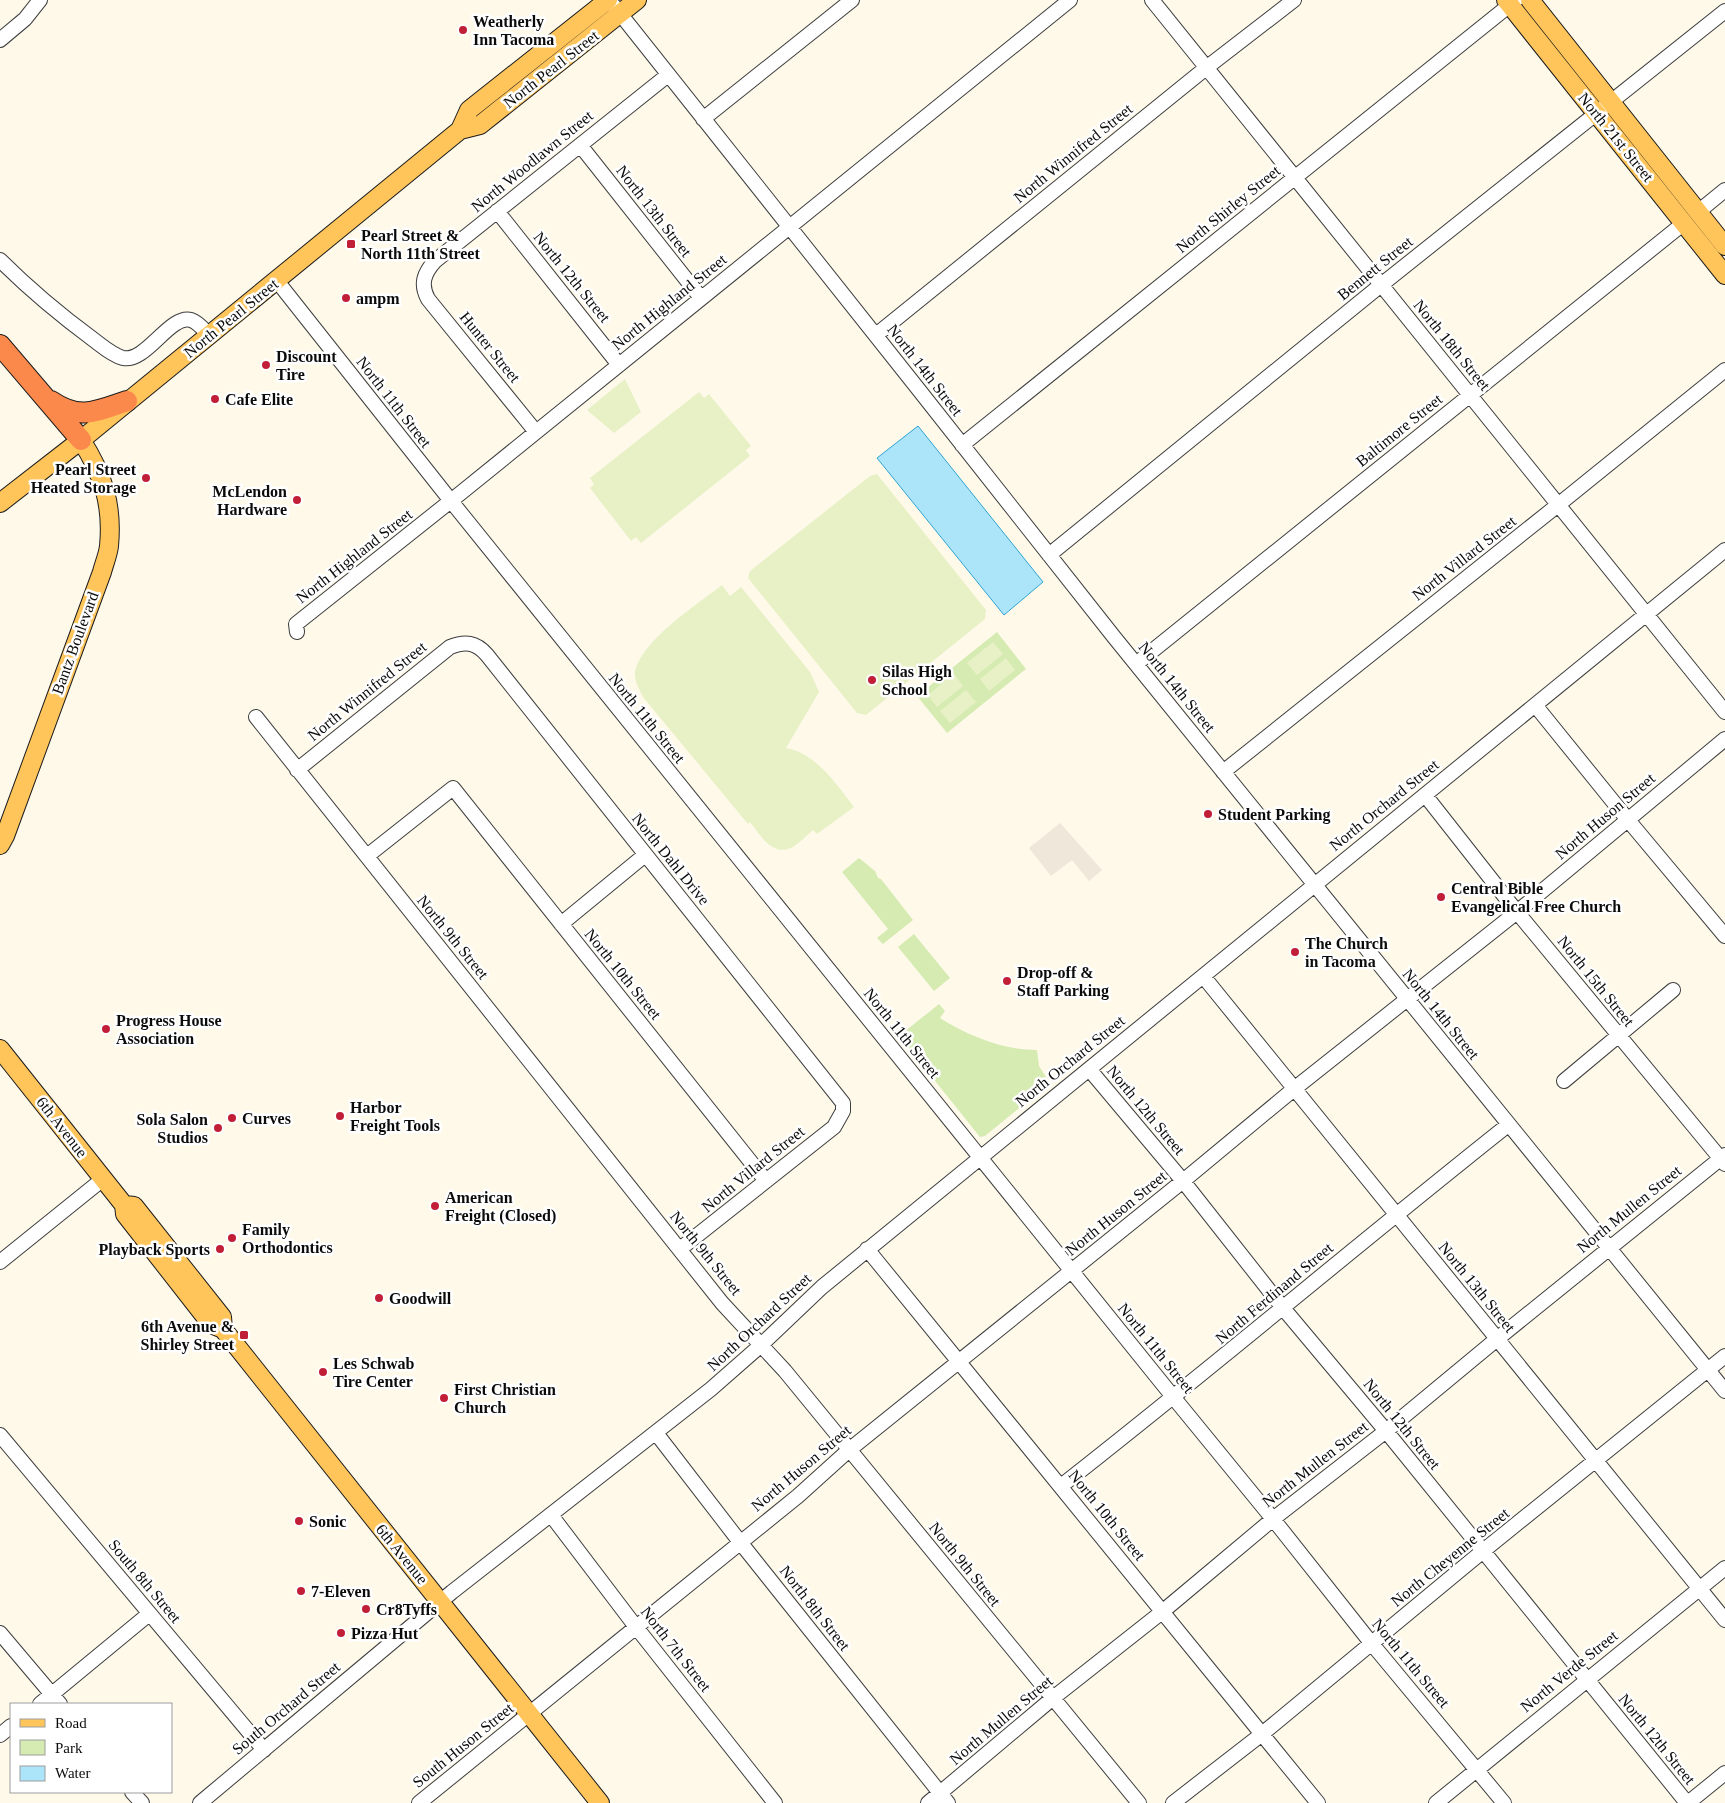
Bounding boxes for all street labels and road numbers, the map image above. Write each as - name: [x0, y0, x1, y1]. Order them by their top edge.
- street label: North Pearl Street: [500, 26, 602, 111]
- street label: North 21st Street: [1575, 89, 1657, 185]
- street label: North Winnifred Street: [1010, 100, 1136, 206]
- street label: North Woodlawn Street: [468, 106, 597, 215]
- street label: North Shirley Street: [1173, 161, 1284, 257]
- street label: North 13th Street: [613, 162, 695, 260]
- street label: North 12th Street: [530, 228, 614, 326]
- street label: Bennett Street: [1334, 232, 1416, 303]
- street label: North Highland Street: [608, 250, 731, 354]
- street label: North Pearl Street: [181, 275, 282, 361]
- street label: North 18th Street: [1410, 296, 1494, 394]
- street label: Hunter Street: [456, 308, 524, 386]
- street label: North 14th Street: [884, 321, 966, 419]
- street label: North 11th Street: [353, 353, 435, 451]
- street label: Baltimore Street: [1353, 390, 1446, 470]
- street label: North Highland Street: [293, 505, 416, 607]
- street label: North Villard Street: [1409, 512, 1520, 604]
- street label: Bantz Boulevard: [49, 589, 101, 697]
- street label: North Winnifred Street: [304, 638, 430, 744]
- street label: North 14th Street: [1135, 638, 1219, 736]
- street label: North 11th Street: [606, 670, 689, 767]
- street label: North Orchard Street: [1326, 756, 1442, 854]
- street label: North Huson Street: [1552, 769, 1659, 863]
- street label: North Dahl Drive: [629, 810, 713, 908]
- street label: North 9th Street: [414, 892, 492, 983]
- street label: North 10th Street: [581, 925, 665, 1023]
- street label: North 15th Street: [1554, 932, 1638, 1030]
- street label: North 14th Street: [1399, 965, 1483, 1063]
- street label: North 11th Street: [861, 985, 944, 1082]
- street label: North Orchard Street: [1012, 1012, 1128, 1110]
- street label: North 12th Street: [1104, 1062, 1189, 1158]
- street label: 6th Avenue: [33, 1093, 91, 1161]
- street label: North Villard Street: [698, 1122, 808, 1215]
- street label: North Mullen Street: [1574, 1161, 1685, 1256]
- street label: North Huson Street: [1062, 1167, 1170, 1259]
- street label: North 9th Street: [667, 1208, 745, 1299]
- street label: North 13th Street: [1435, 1238, 1519, 1336]
- street label: North Ferdinand Street: [1212, 1239, 1336, 1347]
- street label: North Orchard Street: [704, 1269, 815, 1374]
- street label: North 11th Street: [1115, 1300, 1198, 1397]
- street label: North 12th Street: [1360, 1375, 1444, 1473]
- street label: North Mullen Street: [1259, 1417, 1371, 1510]
- street label: North Huson Street: [748, 1421, 855, 1515]
- street label: North 10th Street: [1065, 1466, 1149, 1564]
- street label: North Cheyenne Street: [1388, 1504, 1513, 1611]
- street label: North 9th Street: [926, 1519, 1004, 1610]
- street label: 6th Avenue: [373, 1521, 431, 1587]
- street label: South 8th Street: [105, 1536, 185, 1626]
- street label: North 8th Street: [777, 1562, 854, 1654]
- street label: North 7th Street: [638, 1603, 715, 1695]
- street label: North 11th Street: [1369, 1615, 1453, 1711]
- street label: North Verde Street: [1517, 1626, 1621, 1715]
- street label: South Orchard Street: [229, 1658, 344, 1758]
- street label: North Mullen Street: [946, 1672, 1056, 1768]
- street label: North 12th Street: [1615, 1690, 1699, 1788]
- street label: South Huson Street: [409, 1699, 517, 1791]

